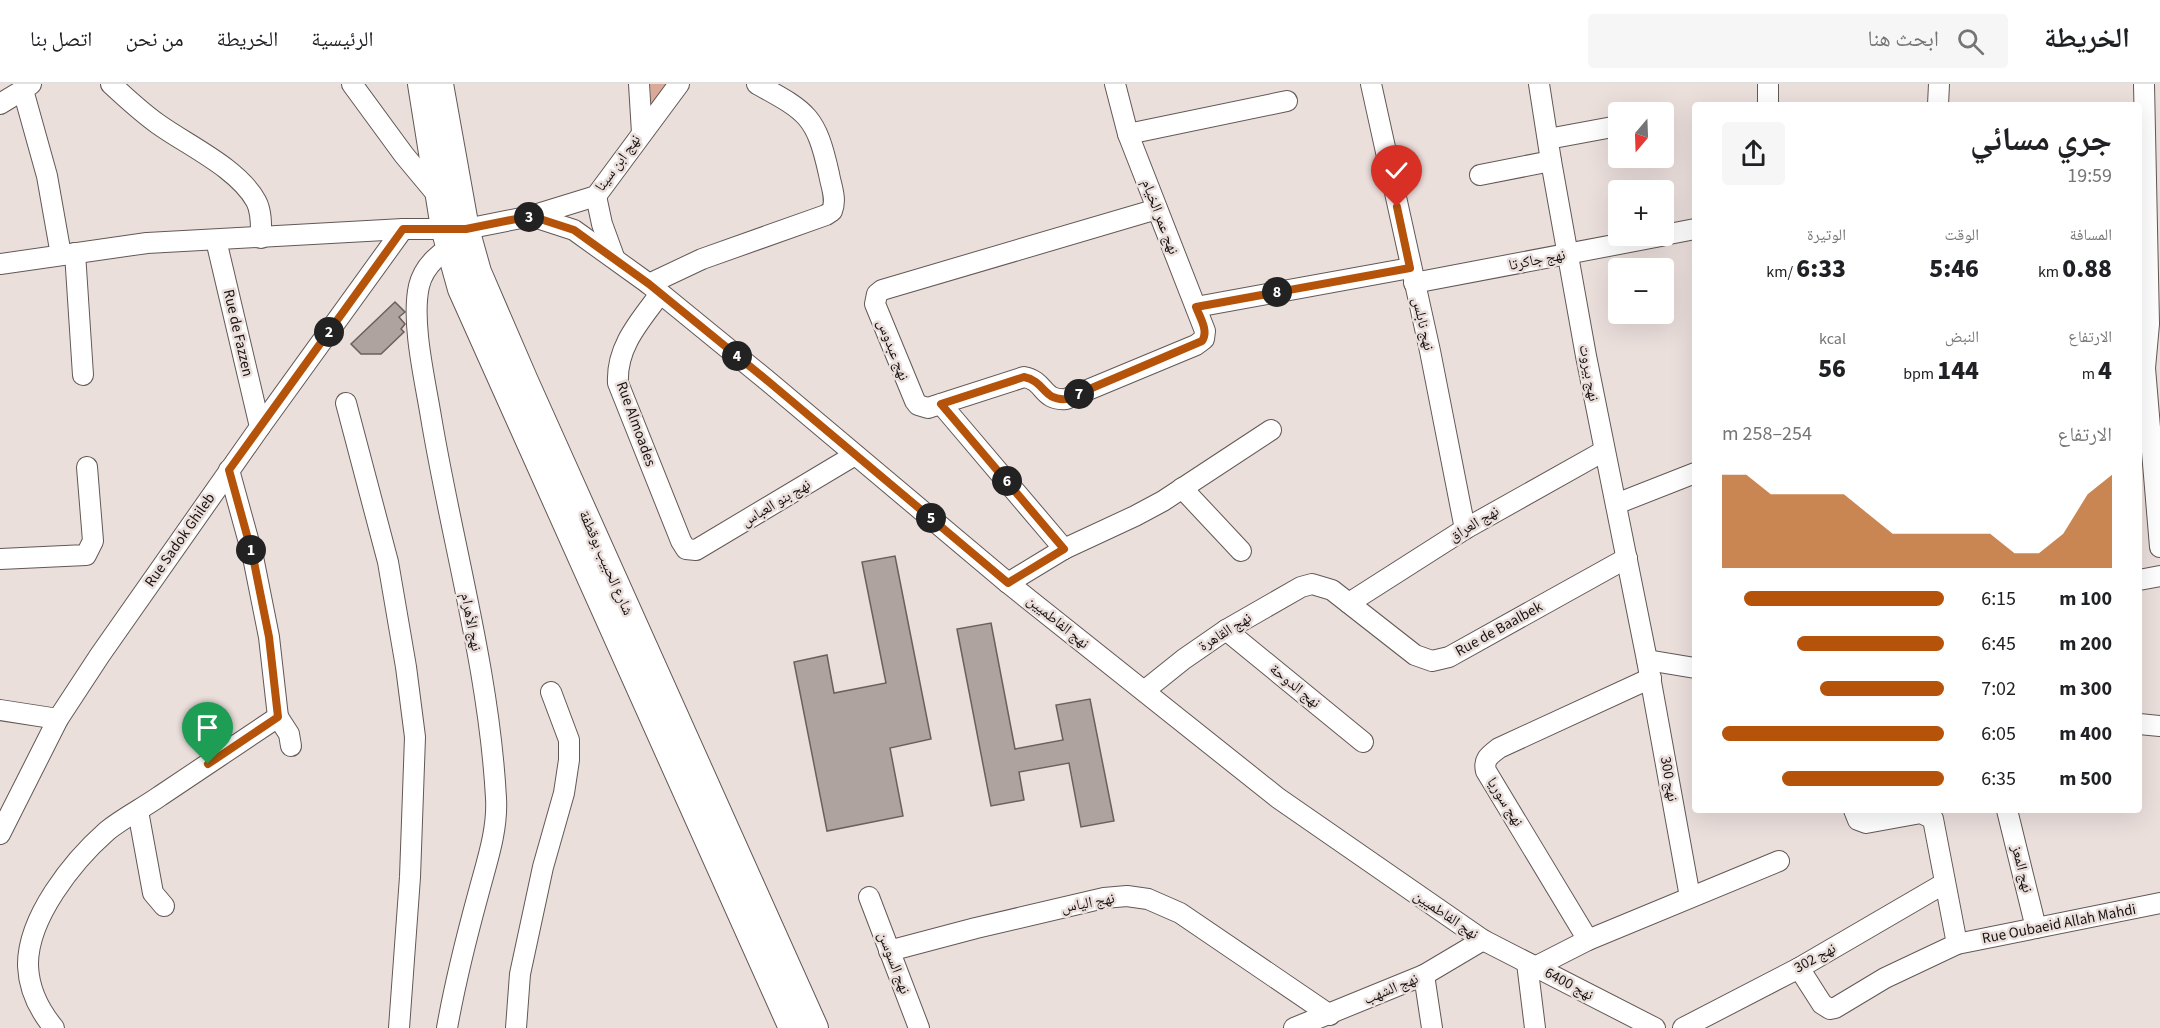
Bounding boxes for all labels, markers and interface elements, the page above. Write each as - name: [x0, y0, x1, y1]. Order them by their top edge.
- search box: [1588, 14, 2008, 68]
- text: الخريطة: [2044, 18, 2130, 58]
- text: ابحث هنا: [1868, 23, 1939, 55]
- text: اتصل بنا: [30, 24, 92, 54]
- text: من نحن: [125, 24, 183, 54]
- text: الخريطة: [216, 24, 278, 54]
- text: الرئيسية: [311, 24, 374, 54]
- icon: search: [1954, 25, 1987, 58]
- north arrow: [1608, 102, 1674, 168]
- map controls: [1608, 102, 1674, 324]
- text: جري مسائي: [1970, 116, 2112, 163]
- button: share: [1722, 122, 1785, 185]
- street label: نهج ابن سينا: [590, 130, 646, 196]
- pin: [1371, 145, 1422, 207]
- icon: check: [1380, 154, 1413, 187]
- text: 19:59: [2067, 162, 2112, 190]
- street label: نهج عمر الخيام: [1136, 176, 1184, 258]
- button: +: [1608, 180, 1674, 246]
- pin: 3: [514, 202, 544, 232]
- text: 3: [525, 206, 533, 228]
- text: الوتيرة: [1807, 224, 1846, 246]
- text: الوقت: [1945, 224, 1979, 246]
- text: المسافة: [2070, 224, 2112, 246]
- street label: نهج جاكرتا: [1507, 244, 1567, 276]
- text: 6:33: [1796, 250, 1846, 287]
- text: 5:46: [1929, 250, 1979, 287]
- text: 0.88: [2062, 250, 2112, 287]
- button: −: [1608, 258, 1674, 324]
- text: /km: [1766, 261, 1796, 283]
- text: km: [2038, 261, 2062, 283]
- pin: 8: [1262, 277, 1292, 307]
- text: 8: [1273, 281, 1281, 303]
- street label: Rue de Fazzen: [218, 287, 258, 379]
- street label: نهج نابلس: [1407, 295, 1439, 353]
- street label: نهج عبدوس: [872, 316, 914, 384]
- pin: 2: [314, 317, 344, 347]
- text: 2: [325, 321, 333, 343]
- text: النبض: [1945, 326, 1979, 348]
- text: الارتفاع: [2068, 326, 2112, 348]
- text: kcal: [1819, 328, 1846, 350]
- pin: 4: [722, 341, 752, 371]
- street label: نهج بيروت: [1574, 343, 1604, 403]
- text: 4: [733, 345, 741, 367]
- text: 56: [1818, 350, 1846, 387]
- text: 144: [1937, 352, 1979, 389]
- text: 4: [2098, 352, 2112, 389]
- text: bpm: [1903, 363, 1937, 385]
- text: m: [2082, 363, 2098, 385]
- street label: Rue Almoades: [611, 379, 661, 469]
- pin: 7: [1064, 379, 1094, 409]
- text: 7: [1075, 383, 1083, 405]
- text: 254–258 m: [1722, 420, 1812, 448]
- text: الارتفاع: [2057, 421, 2112, 449]
- pin: 6: [992, 466, 1022, 496]
- text: 6: [1003, 470, 1011, 492]
- street label: نهج بنو العباس: [737, 474, 815, 532]
- street label: Rue Sadok Ghileb: [140, 489, 220, 591]
- street label: نهج العراق: [1445, 501, 1503, 547]
- pin: 5: [916, 503, 946, 533]
- street label: شارع الحبيب بوقطفة: [573, 507, 639, 619]
- text: 5: [927, 507, 935, 529]
- pin: 1: [236, 535, 266, 565]
- text: 1: [247, 539, 255, 561]
- text: 6:15: [1981, 585, 2016, 613]
- text: 100 m: [2059, 585, 2112, 613]
- street label: نهج الفاطميين: [1022, 590, 1094, 654]
- street label: نهج الأهرام: [455, 591, 487, 653]
- street label: Rue de Baalbek: [1452, 596, 1547, 662]
- street label: نهج القاهرة: [1194, 607, 1256, 657]
- text: 6:45: [1981, 630, 2016, 658]
- text: 200 m: [2059, 630, 2112, 658]
- street label: نهج الدوحة: [1265, 659, 1325, 713]
- text: 7:02: [1981, 675, 2016, 703]
- text: 300 m: [2059, 675, 2112, 703]
- pin: [182, 702, 233, 764]
- icon: arrive: [191, 711, 224, 744]
- text: 6:05: [1981, 720, 2016, 748]
- text: 400 m: [2059, 720, 2112, 748]
- street label: نهج 300: [1655, 755, 1683, 803]
- text: 6:35: [1981, 765, 2016, 793]
- text: 500 m: [2059, 765, 2112, 793]
- street label: نهج سوريا: [1482, 773, 1528, 831]
- street label: نهج المعز: [2006, 842, 2038, 895]
- street label: نهج الفاطميين: [1409, 885, 1483, 945]
- street label: نهج الياس: [1060, 888, 1116, 918]
- street label: Rue Oubaeid Allah Mahdi: [1980, 899, 2138, 949]
- street label: نهج السوسن: [873, 929, 915, 997]
- street label: نهج 302: [1790, 938, 1840, 978]
- street label: نهج 6400: [1541, 962, 1597, 1006]
- street label: نهج الشهب: [1360, 968, 1422, 1010]

